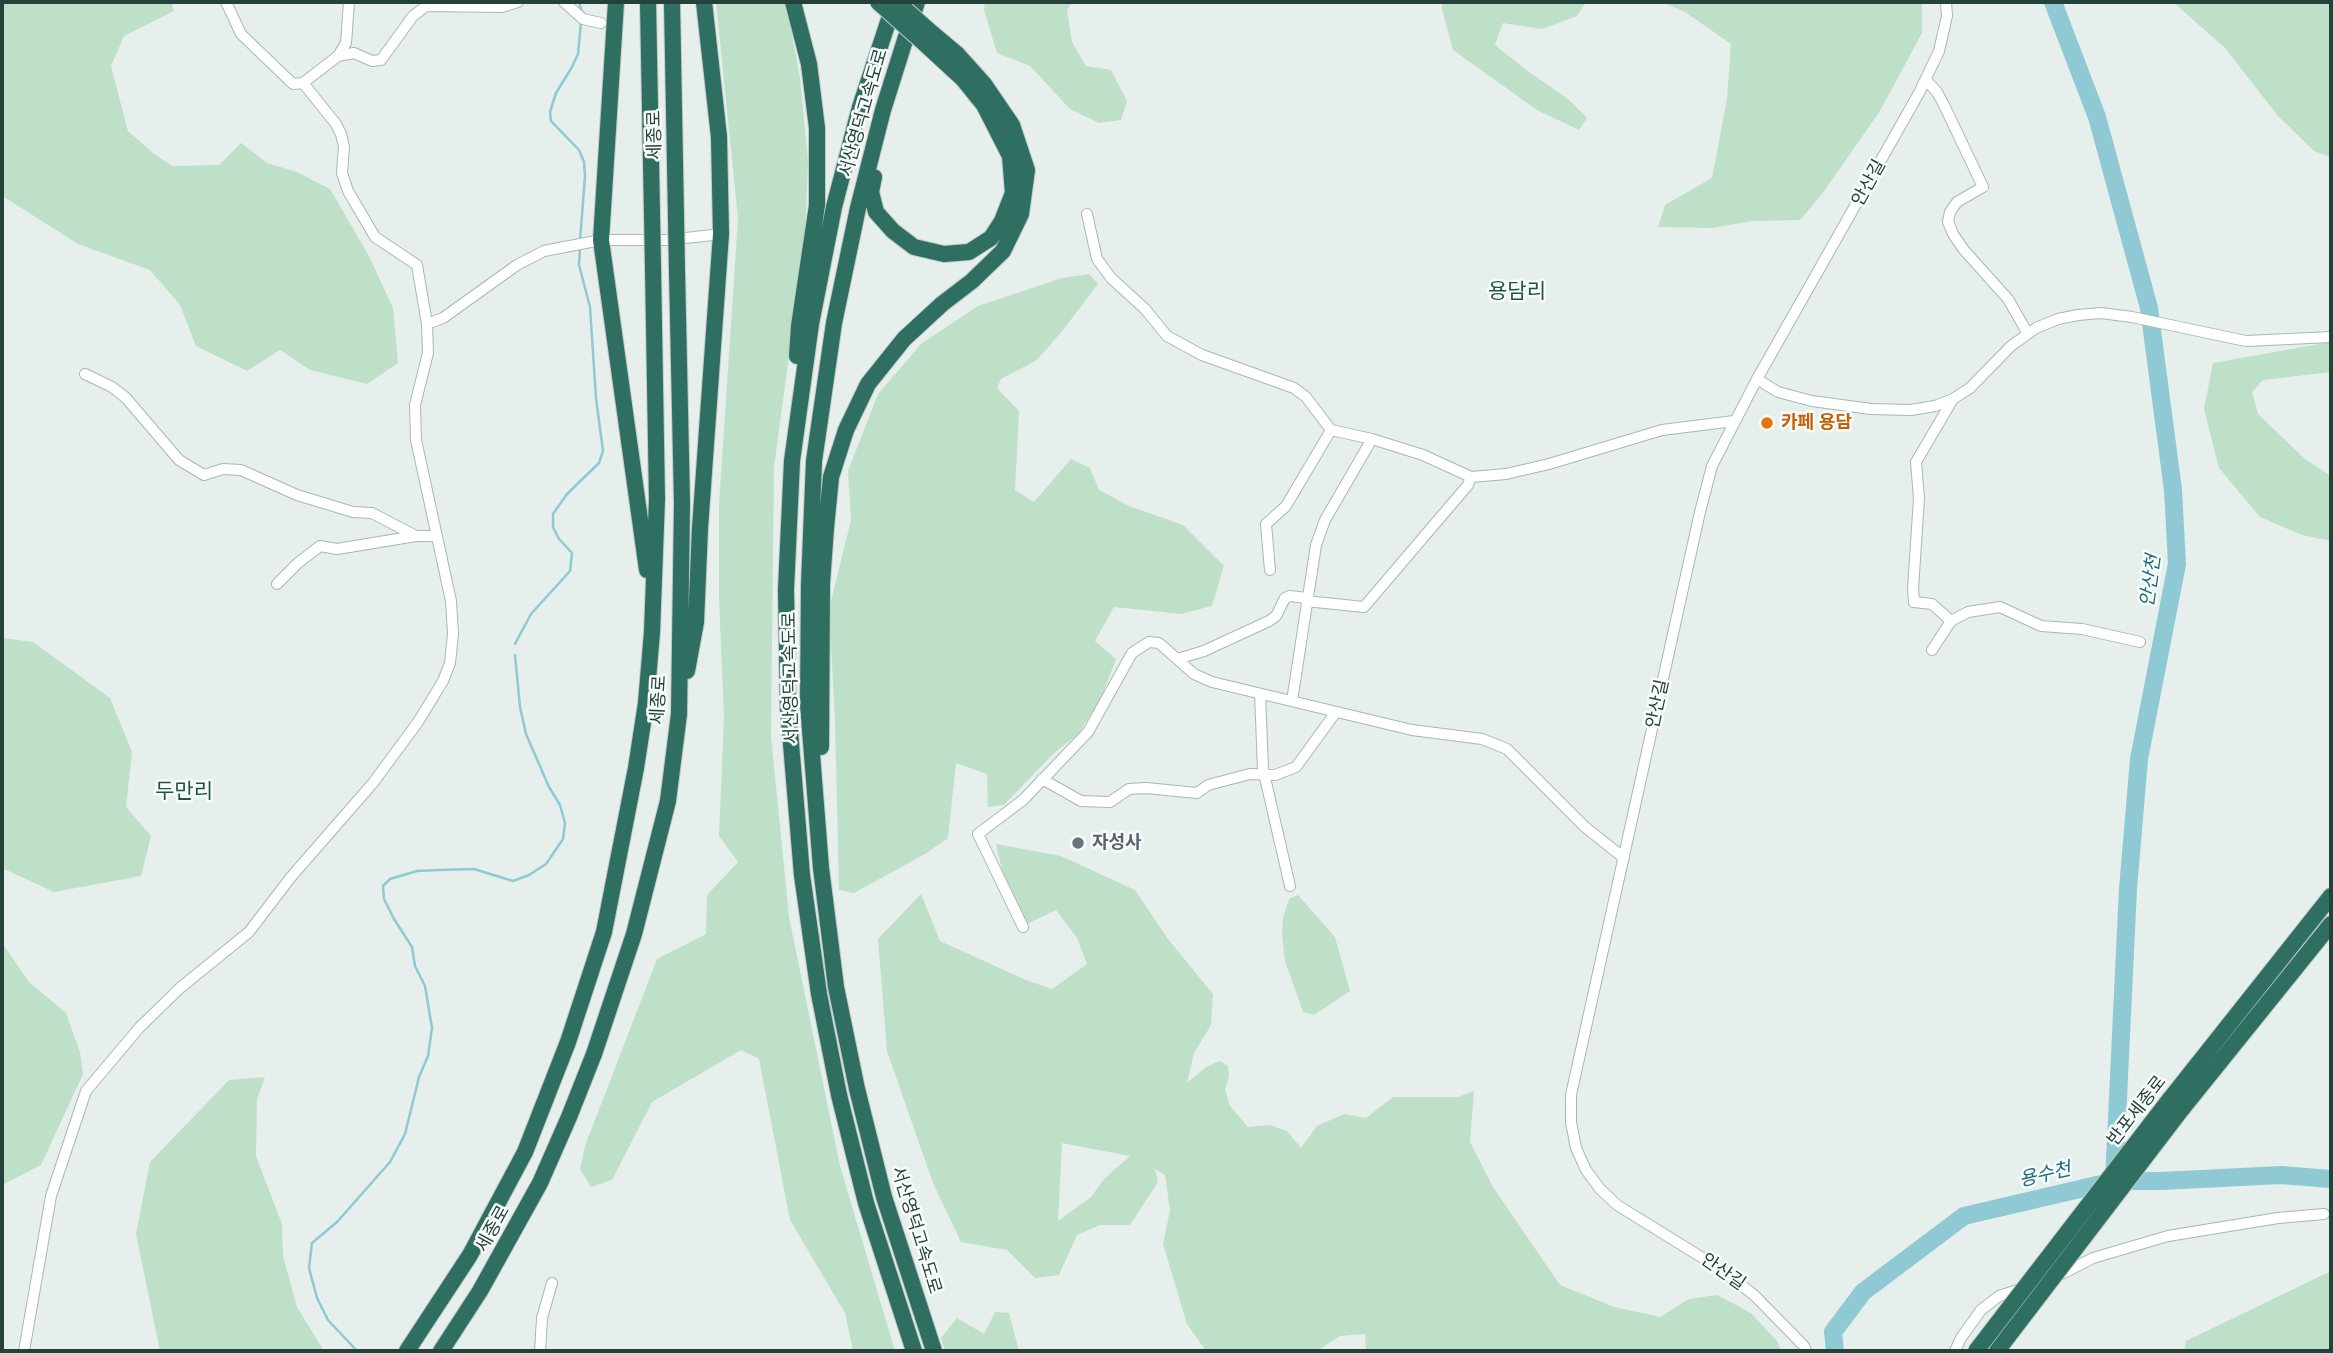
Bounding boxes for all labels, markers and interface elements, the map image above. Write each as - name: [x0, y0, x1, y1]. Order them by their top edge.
- street label: 서산영덕고속도로: [835, 46, 893, 180]
- street label: 세종로: [644, 110, 666, 160]
- street label: 안산길: [1848, 156, 1890, 210]
- district label: 용담리: [1488, 279, 1546, 305]
- place label: 카페 용담: [1781, 412, 1852, 434]
- marker: 카페 용담: [1759, 415, 1775, 431]
- water label: 안산천: [2136, 553, 2166, 609]
- street label: 서산영덕고속도로: [779, 612, 803, 744]
- street label: 세종로: [647, 675, 671, 725]
- street label: 안산길: [1642, 677, 1674, 731]
- district label: 두만리: [155, 779, 213, 805]
- place label: 자성사: [1092, 832, 1142, 854]
- marker: 자성사: [1070, 835, 1086, 851]
- street label: 반포세종로: [2103, 1072, 2171, 1150]
- water label: 용수천: [2017, 1158, 2073, 1192]
- street label: 서산영덕고속도로: [886, 1163, 946, 1297]
- street label: 세종로: [472, 1202, 514, 1256]
- street label: 안산길: [1696, 1249, 1750, 1295]

